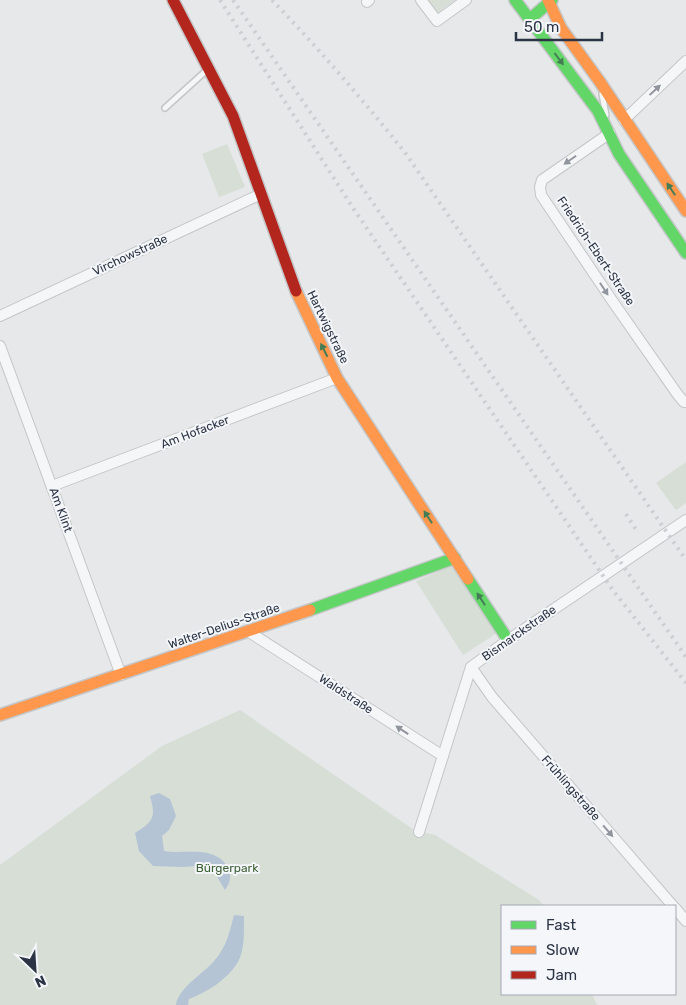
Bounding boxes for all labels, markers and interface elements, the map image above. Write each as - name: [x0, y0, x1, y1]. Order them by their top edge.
- scale bar: [516, 10, 602, 42]
- text: 50 m: [524, 18, 559, 36]
- one-way arrow: [554, 52, 564, 66]
- one-way arrow: [649, 84, 661, 96]
- one-way arrow: [563, 155, 577, 165]
- one-way arrow: [666, 183, 676, 196]
- street label: Friedrich-Ebert-Straße: [554, 194, 638, 308]
- street label: Virchowstraße: [90, 231, 170, 278]
- one-way arrow: [599, 282, 609, 296]
- street label: Hartwigstraße: [304, 288, 352, 366]
- one-way arrow: [319, 343, 327, 357]
- street label: Am Hofacker: [159, 412, 232, 451]
- street label: Am Klint: [46, 486, 76, 535]
- one-way arrow: [424, 511, 433, 524]
- one-way arrow: [477, 592, 486, 606]
- street label: Walter-Delius-Straße: [167, 600, 282, 652]
- street label: Bismarckstraße: [479, 602, 559, 664]
- street label: Waldstraße: [316, 671, 376, 717]
- one-way arrow: [395, 725, 408, 735]
- street label: Frühlingstraße: [539, 753, 603, 824]
- one-way arrow: [602, 825, 614, 837]
- park label: Bürgerpark: [196, 861, 259, 875]
- legend: [501, 905, 676, 995]
- text: Fast: [546, 916, 576, 934]
- text: Slow: [546, 941, 579, 959]
- north arrow: [10, 945, 60, 995]
- text: Jam: [546, 966, 577, 984]
- text: N: [32, 971, 48, 991]

